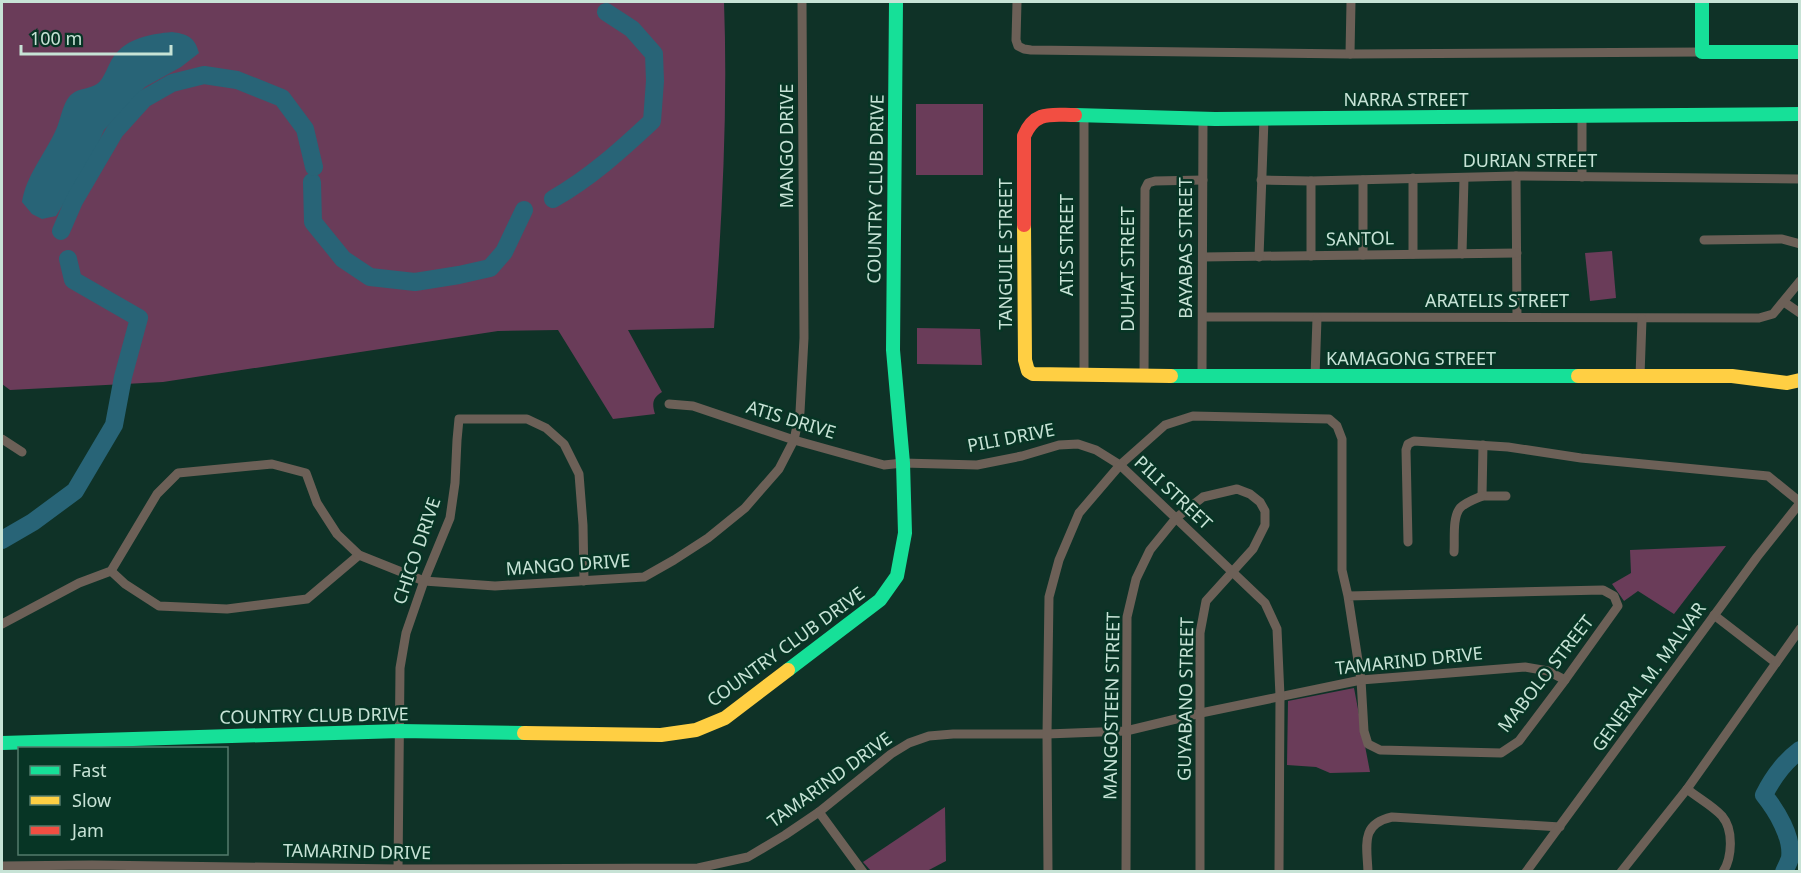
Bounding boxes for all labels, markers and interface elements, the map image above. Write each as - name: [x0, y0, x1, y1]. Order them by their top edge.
- scale bar: [21, 18, 171, 56]
- text: 100 m: [30, 26, 82, 50]
- street label: MANGO DRIVE: [774, 84, 798, 208]
- street label: NARRA STREET: [1344, 87, 1468, 111]
- street label: COUNTRY CLUB DRIVE: [861, 94, 889, 284]
- street label: DURIAN STREET: [1463, 148, 1597, 172]
- street label: BAYABAS STREET: [1173, 177, 1197, 319]
- street label: TANGUILE STREET: [993, 178, 1017, 330]
- street label: ATIS STREET: [1054, 194, 1078, 296]
- street label: DUHAT STREET: [1115, 206, 1139, 332]
- street label: SANTOL: [1326, 225, 1394, 251]
- street label: ARATELIS STREET: [1425, 288, 1569, 312]
- street label: KAMAGONG STREET: [1326, 346, 1496, 370]
- street label: ATIS DRIVE: [744, 394, 839, 444]
- street label: PILI DRIVE: [965, 417, 1057, 457]
- street label: PILI STREET: [1130, 450, 1218, 535]
- street label: CHICO DRIVE: [387, 494, 446, 607]
- street label: MANGO DRIVE: [505, 548, 631, 580]
- street label: COUNTRY CLUB DRIVE: [702, 581, 869, 712]
- street label: GENERAL M. MALVAR: [1586, 597, 1711, 756]
- street label: MABOLO STREET: [1492, 610, 1599, 737]
- street label: MANGOSTEEN STREET: [1097, 612, 1125, 800]
- street label: GUYABANO STREET: [1172, 617, 1198, 781]
- street label: TAMARIND DRIVE: [1334, 640, 1484, 680]
- street label: COUNTRY CLUB DRIVE: [219, 701, 409, 729]
- street label: TAMARIND DRIVE: [762, 726, 896, 832]
- legend: [18, 747, 228, 855]
- text: Fast: [72, 758, 107, 782]
- text: Slow: [72, 788, 111, 812]
- text: Jam: [70, 818, 104, 842]
- street label: TAMARIND DRIVE: [283, 838, 431, 864]

